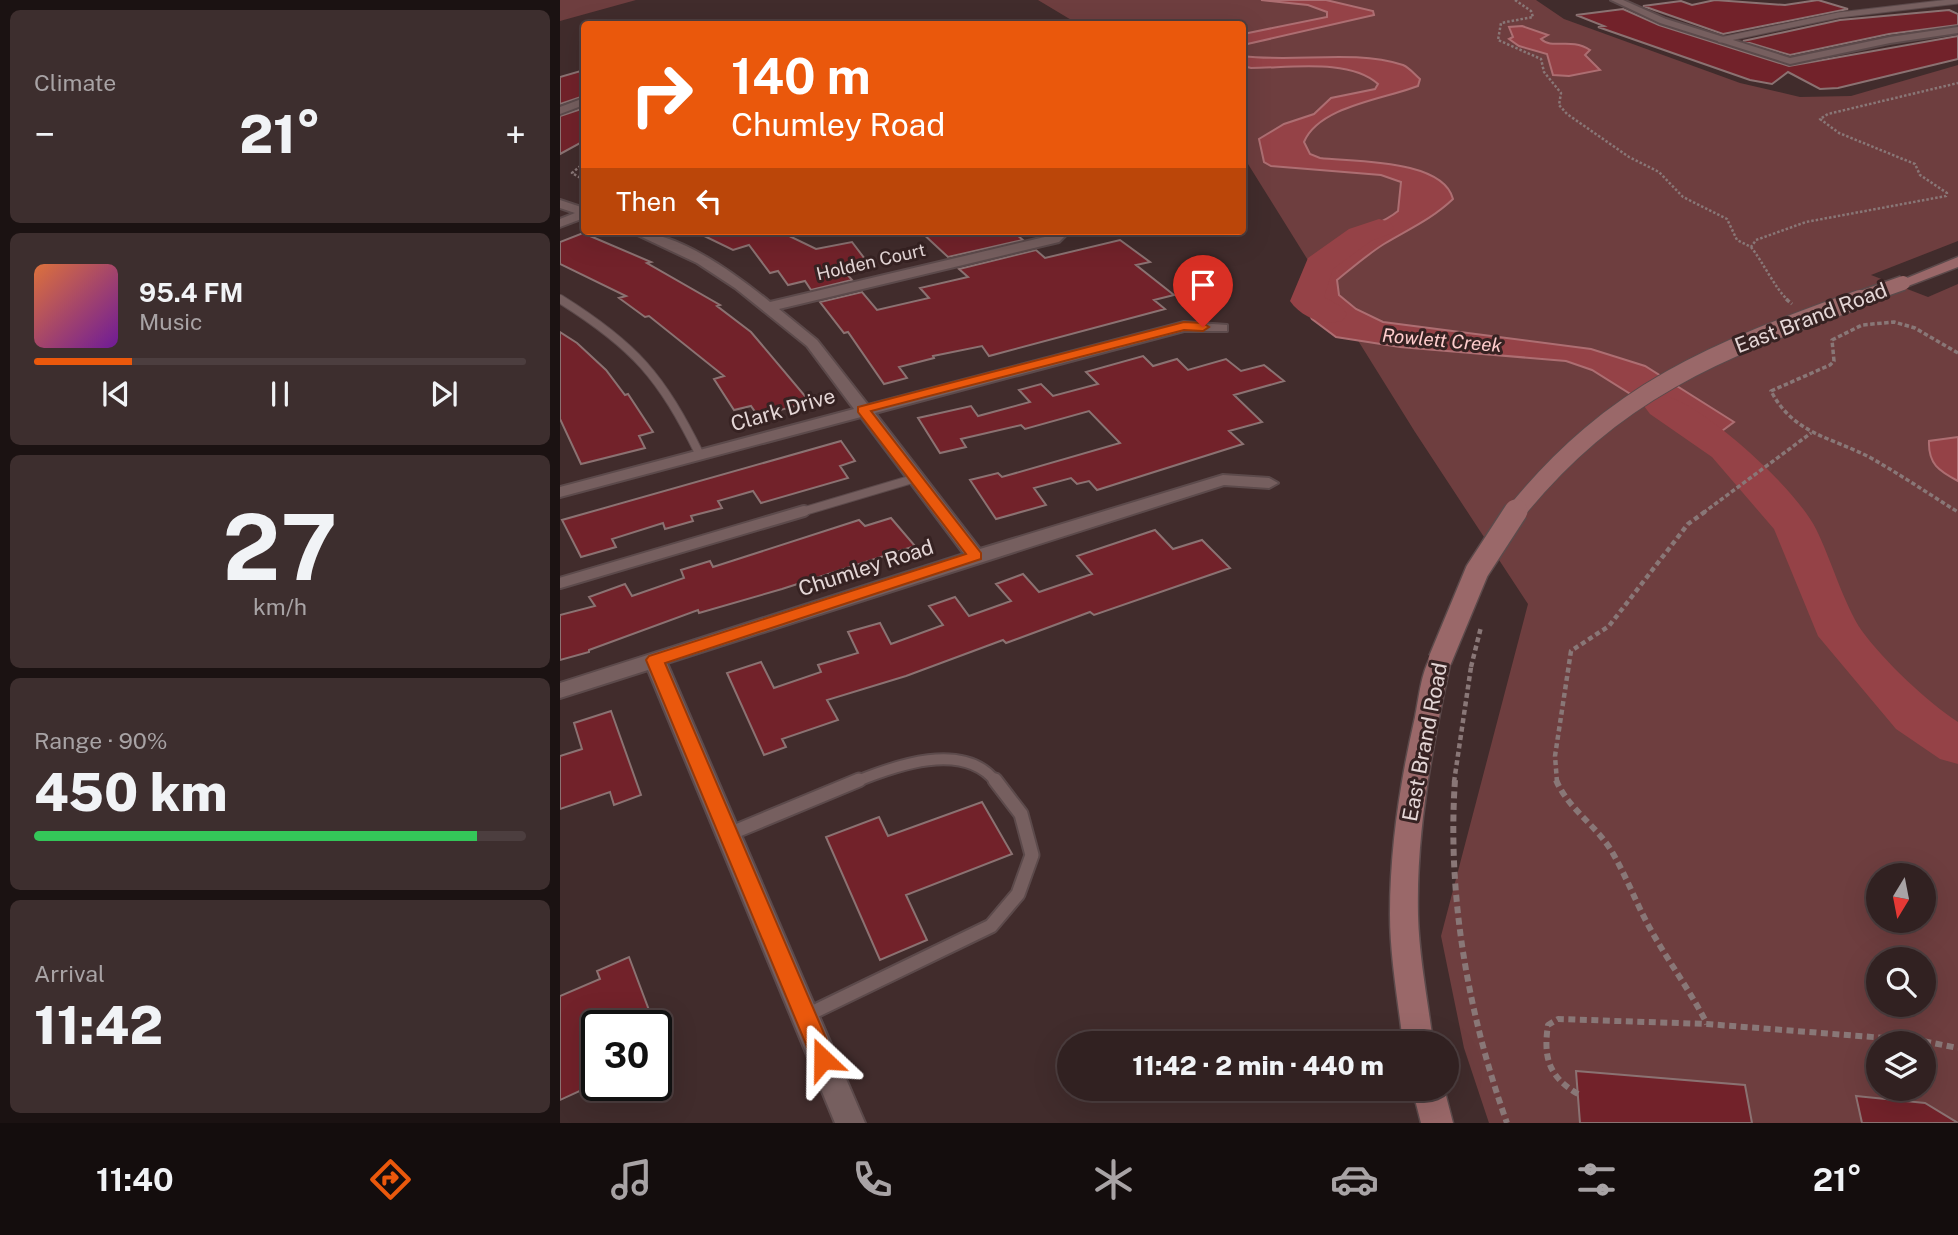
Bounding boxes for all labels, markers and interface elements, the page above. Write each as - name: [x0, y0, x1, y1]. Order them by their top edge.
- text: 140 m: [731, 47, 871, 105]
- icon: right: [616, 49, 707, 140]
- text: Climate: [34, 69, 116, 96]
- text: 21°: [239, 104, 321, 165]
- text: Chumley Road: [731, 106, 945, 143]
- text: −: [34, 112, 55, 157]
- text: +: [505, 112, 526, 157]
- icon: left: [690, 182, 728, 220]
- text: Then: [616, 186, 676, 217]
- street label: Holden Court: [814, 239, 928, 284]
- pin: [1173, 255, 1233, 327]
- icon: arrive: [1184, 266, 1222, 304]
- text: 95.4 FM: [139, 277, 243, 308]
- street label: East Brand Road: [1731, 277, 1890, 358]
- text: Music: [139, 308, 203, 335]
- water label: Rowlett Creek: [1381, 324, 1503, 356]
- icon: previous: [97, 375, 135, 413]
- icon: pause: [261, 375, 299, 413]
- icon: next: [425, 375, 463, 413]
- street label: Clark Drive: [728, 383, 838, 436]
- text: 27: [223, 494, 337, 600]
- street label: Chumley Road: [795, 534, 937, 601]
- text: km/h: [253, 593, 307, 620]
- street label: East Brand Road: [1397, 660, 1452, 823]
- text: Range · 90%: [34, 727, 168, 754]
- text: 450 km: [34, 762, 228, 823]
- north arrow: [1866, 863, 1936, 933]
- map controls: [1866, 863, 1936, 1101]
- button: search: [1866, 947, 1936, 1017]
- text: Arrival: [34, 960, 105, 987]
- text: 11:42: [34, 995, 163, 1056]
- speed limit sign: 30: [581, 1010, 672, 1101]
- position arrow: [786, 1022, 860, 1096]
- button: layers: [1866, 1031, 1936, 1101]
- text: 11:42 · 2 min · 440 m: [1132, 1050, 1384, 1081]
- icon: directions: [366, 1155, 415, 1204]
- icon: music: [607, 1155, 656, 1204]
- icon: phone: [848, 1155, 897, 1204]
- icon: climate: [1089, 1155, 1138, 1204]
- icon: car: [1330, 1155, 1379, 1204]
- icon: filters: [1572, 1155, 1621, 1204]
- text: 11:40: [96, 1161, 174, 1198]
- text: 21°: [1813, 1161, 1862, 1198]

